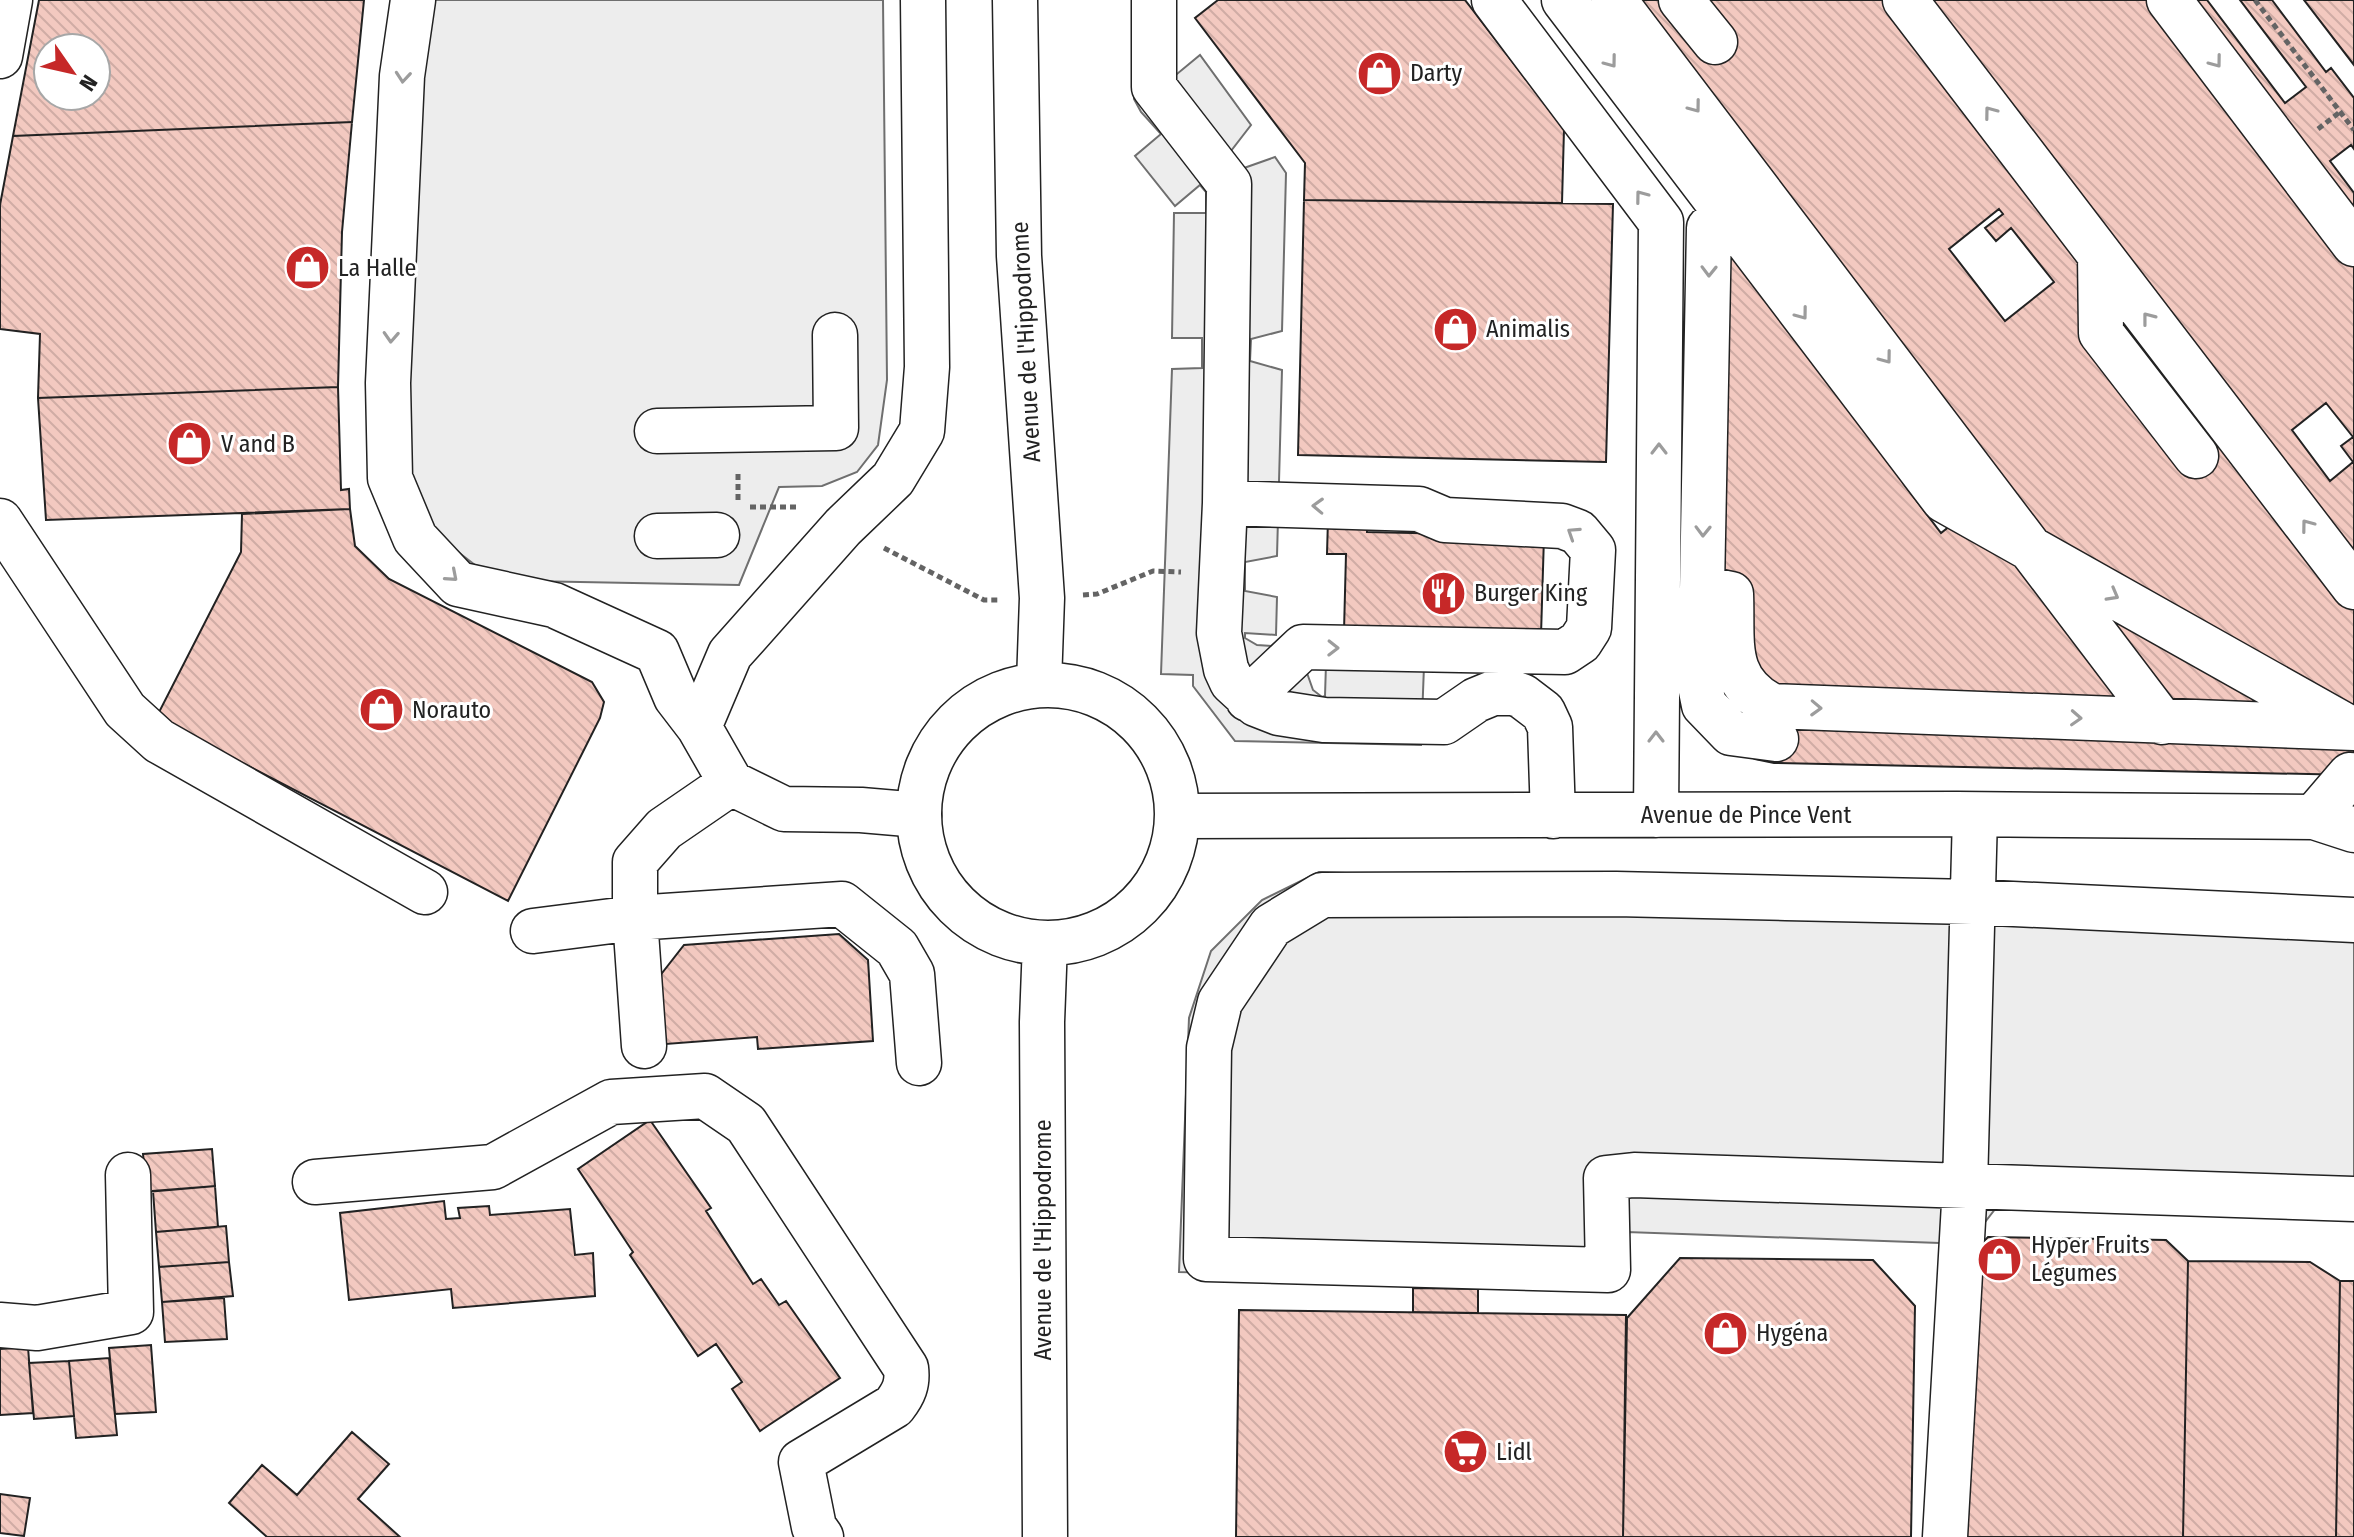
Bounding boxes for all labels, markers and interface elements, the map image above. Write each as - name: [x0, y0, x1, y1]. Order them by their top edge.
- north arrow: [32, 32, 112, 112]
- shop icon: Darty: [1355, 49, 1403, 97]
- one-way arrow: [1601, 53, 1615, 68]
- one-way arrow: [2206, 53, 2221, 68]
- place label: Darty: [1410, 59, 1463, 87]
- text: N: [73, 70, 103, 96]
- one-way arrow: [394, 71, 411, 84]
- one-way arrow: [1686, 98, 1700, 112]
- one-way arrow: [1986, 106, 2000, 121]
- one-way arrow: [1637, 190, 1651, 205]
- street label: Avenue de l'Hippodrome: [1006, 221, 1046, 463]
- shop icon: La Halle: [283, 244, 331, 292]
- place label: La Halle: [338, 254, 416, 282]
- one-way arrow: [1700, 265, 1717, 278]
- shop icon: Animalis: [1431, 305, 1479, 353]
- one-way arrow: [1793, 305, 1807, 319]
- one-way arrow: [2144, 312, 2158, 327]
- place label: Animalis: [1486, 315, 1570, 343]
- one-way arrow: [383, 331, 400, 344]
- one-way arrow: [1877, 350, 1891, 364]
- shop icon: V and B: [166, 420, 214, 468]
- place label: V and B: [221, 430, 295, 458]
- one-way arrow: [1650, 442, 1668, 455]
- one-way arrow: [1311, 497, 1324, 514]
- one-way arrow: [2302, 519, 2316, 533]
- one-way arrow: [1694, 525, 1711, 538]
- one-way arrow: [1567, 528, 1581, 543]
- one-way arrow: [443, 566, 458, 581]
- restaurant icon: Burger King: [1419, 569, 1467, 617]
- place label: Burger King: [1474, 579, 1588, 607]
- one-way arrow: [2104, 585, 2118, 601]
- one-way arrow: [1327, 639, 1340, 657]
- shop icon: Norauto: [357, 686, 405, 734]
- place label: Norauto: [412, 696, 491, 724]
- one-way arrow: [1810, 699, 1823, 716]
- one-way arrow: [2070, 709, 2083, 726]
- one-way arrow: [1648, 730, 1665, 743]
- street label: Avenue de Pince Vent: [1641, 801, 1851, 829]
- street label: Avenue de l'Hippodrome: [1029, 1119, 1057, 1361]
- place label: Hyper Fruits Légumes: [2031, 1231, 2150, 1287]
- shop icon: Hyper Fruits Légumes: [1976, 1235, 2024, 1283]
- shop icon: Hygéna: [1701, 1309, 1749, 1357]
- place label: Hygéna: [1756, 1319, 1828, 1347]
- supermarket icon: Lidl: [1441, 1428, 1489, 1476]
- place label: Lidl: [1496, 1438, 1532, 1466]

